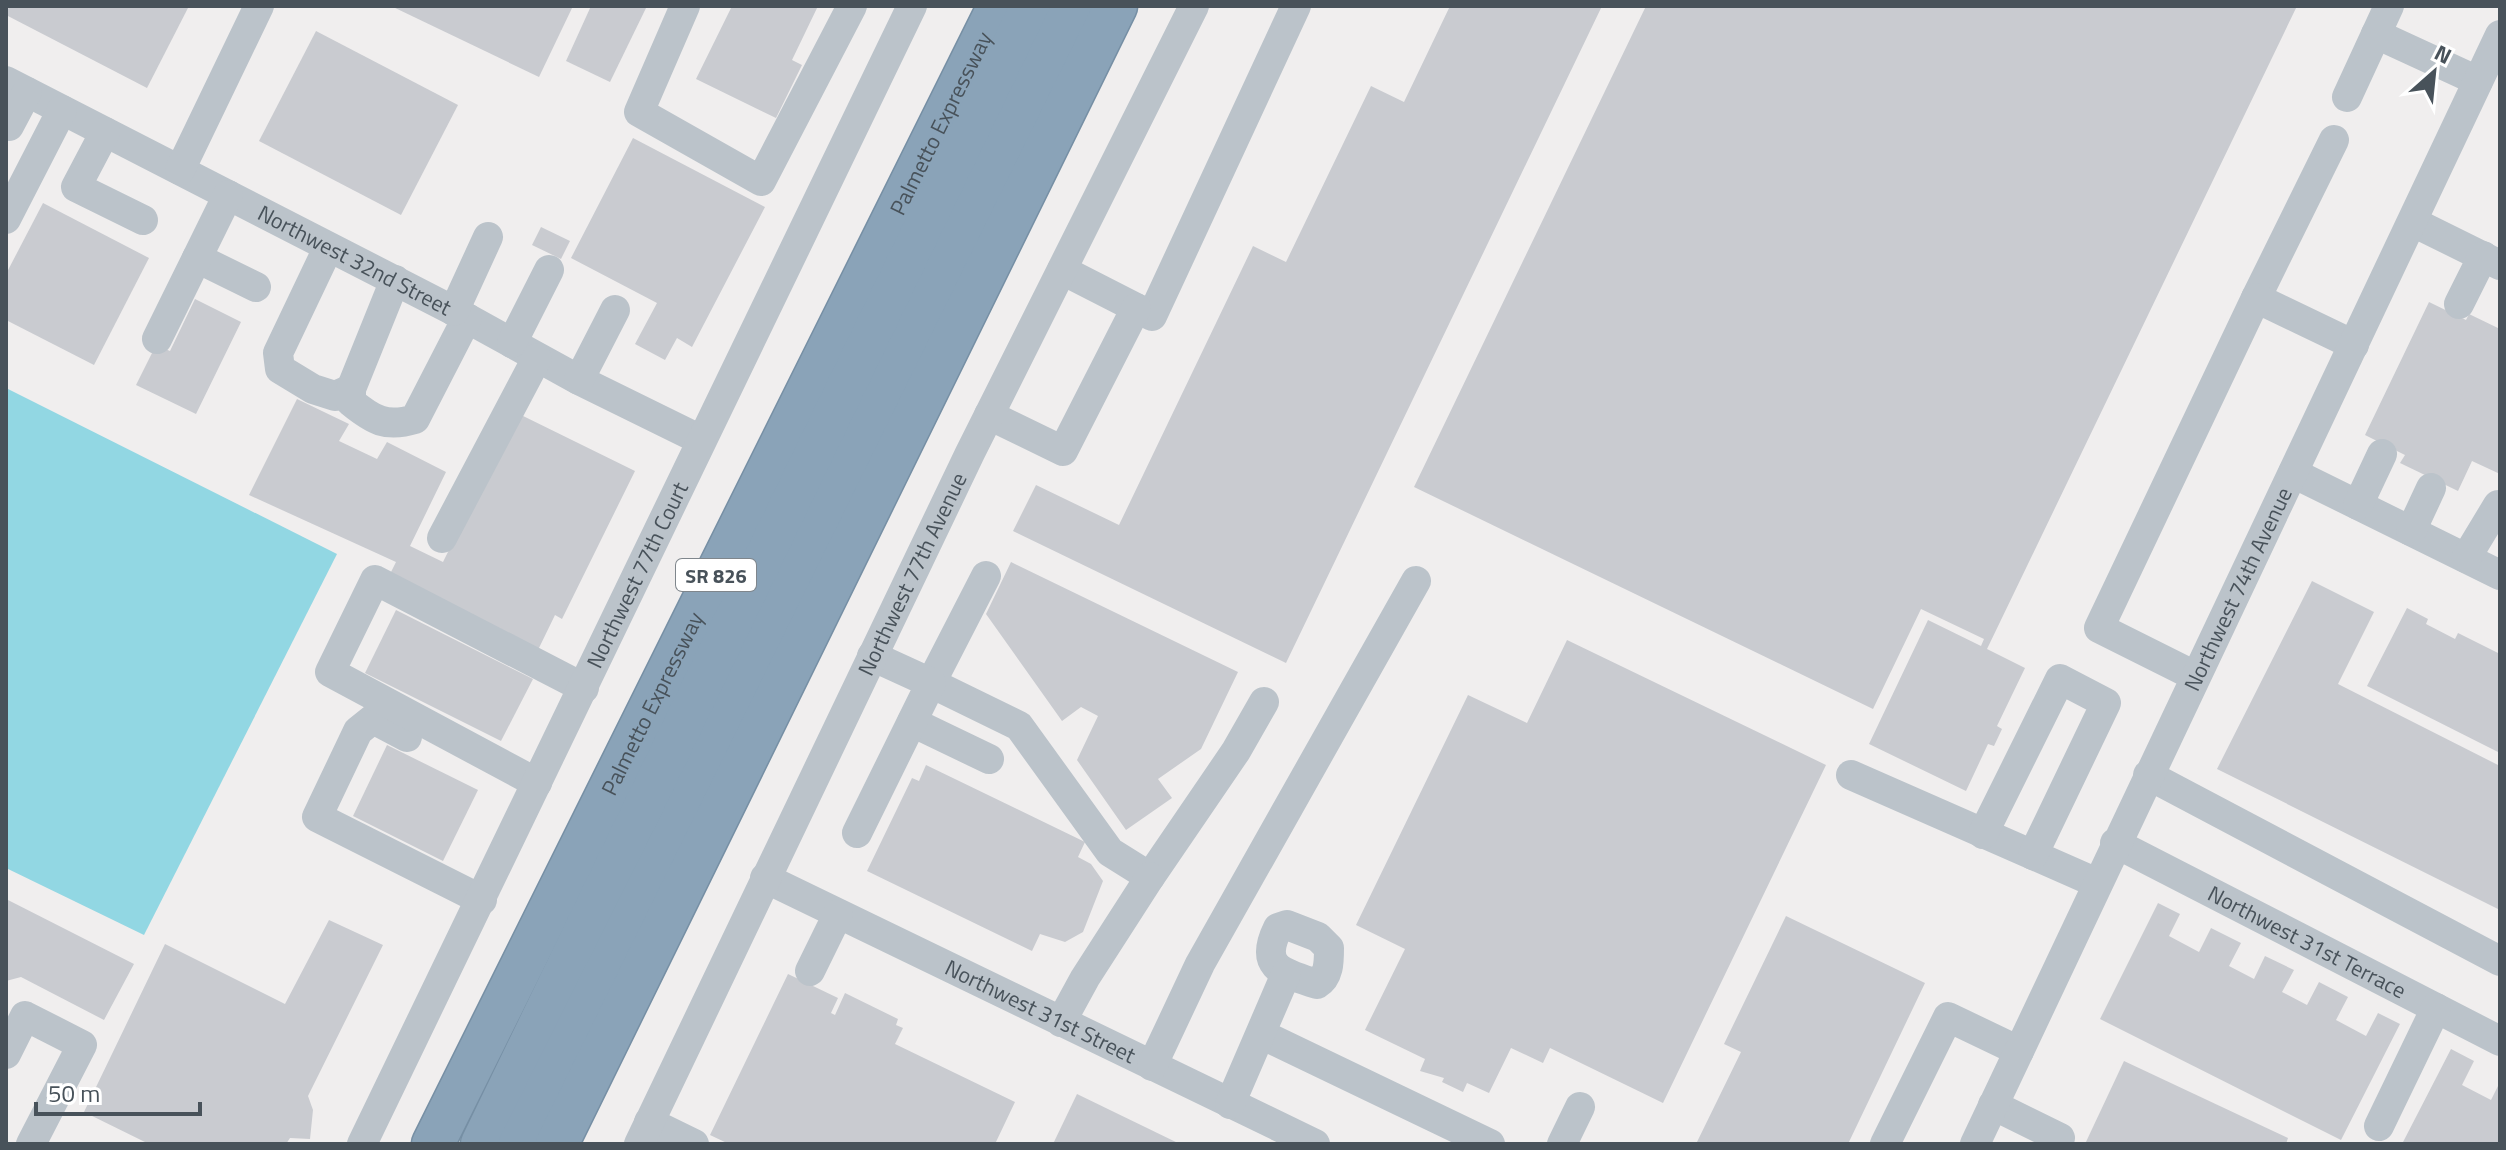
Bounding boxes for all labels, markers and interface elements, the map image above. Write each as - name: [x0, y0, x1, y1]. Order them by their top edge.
- street label: Palmetto Expressway: [881, 25, 1001, 221]
- north arrow: [2394, 32, 2474, 112]
- text: N: [2429, 36, 2458, 73]
- street label: Northwest 32nd Street: [252, 196, 458, 324]
- street label: Northwest 77th Avenue: [849, 467, 975, 681]
- street label: Northwest 77th Court: [577, 476, 697, 674]
- street label: Northwest 74th Avenue: [2175, 481, 2301, 697]
- road number: SR 826: [676, 559, 756, 591]
- street label: Palmetto Expressway: [592, 605, 712, 801]
- street label: Northwest 31st Terrace: [2202, 877, 2412, 1007]
- street label: Northwest 31st Street: [939, 951, 1142, 1072]
- scale bar: [36, 1066, 200, 1116]
- text: 50 m: [48, 1075, 100, 1111]

